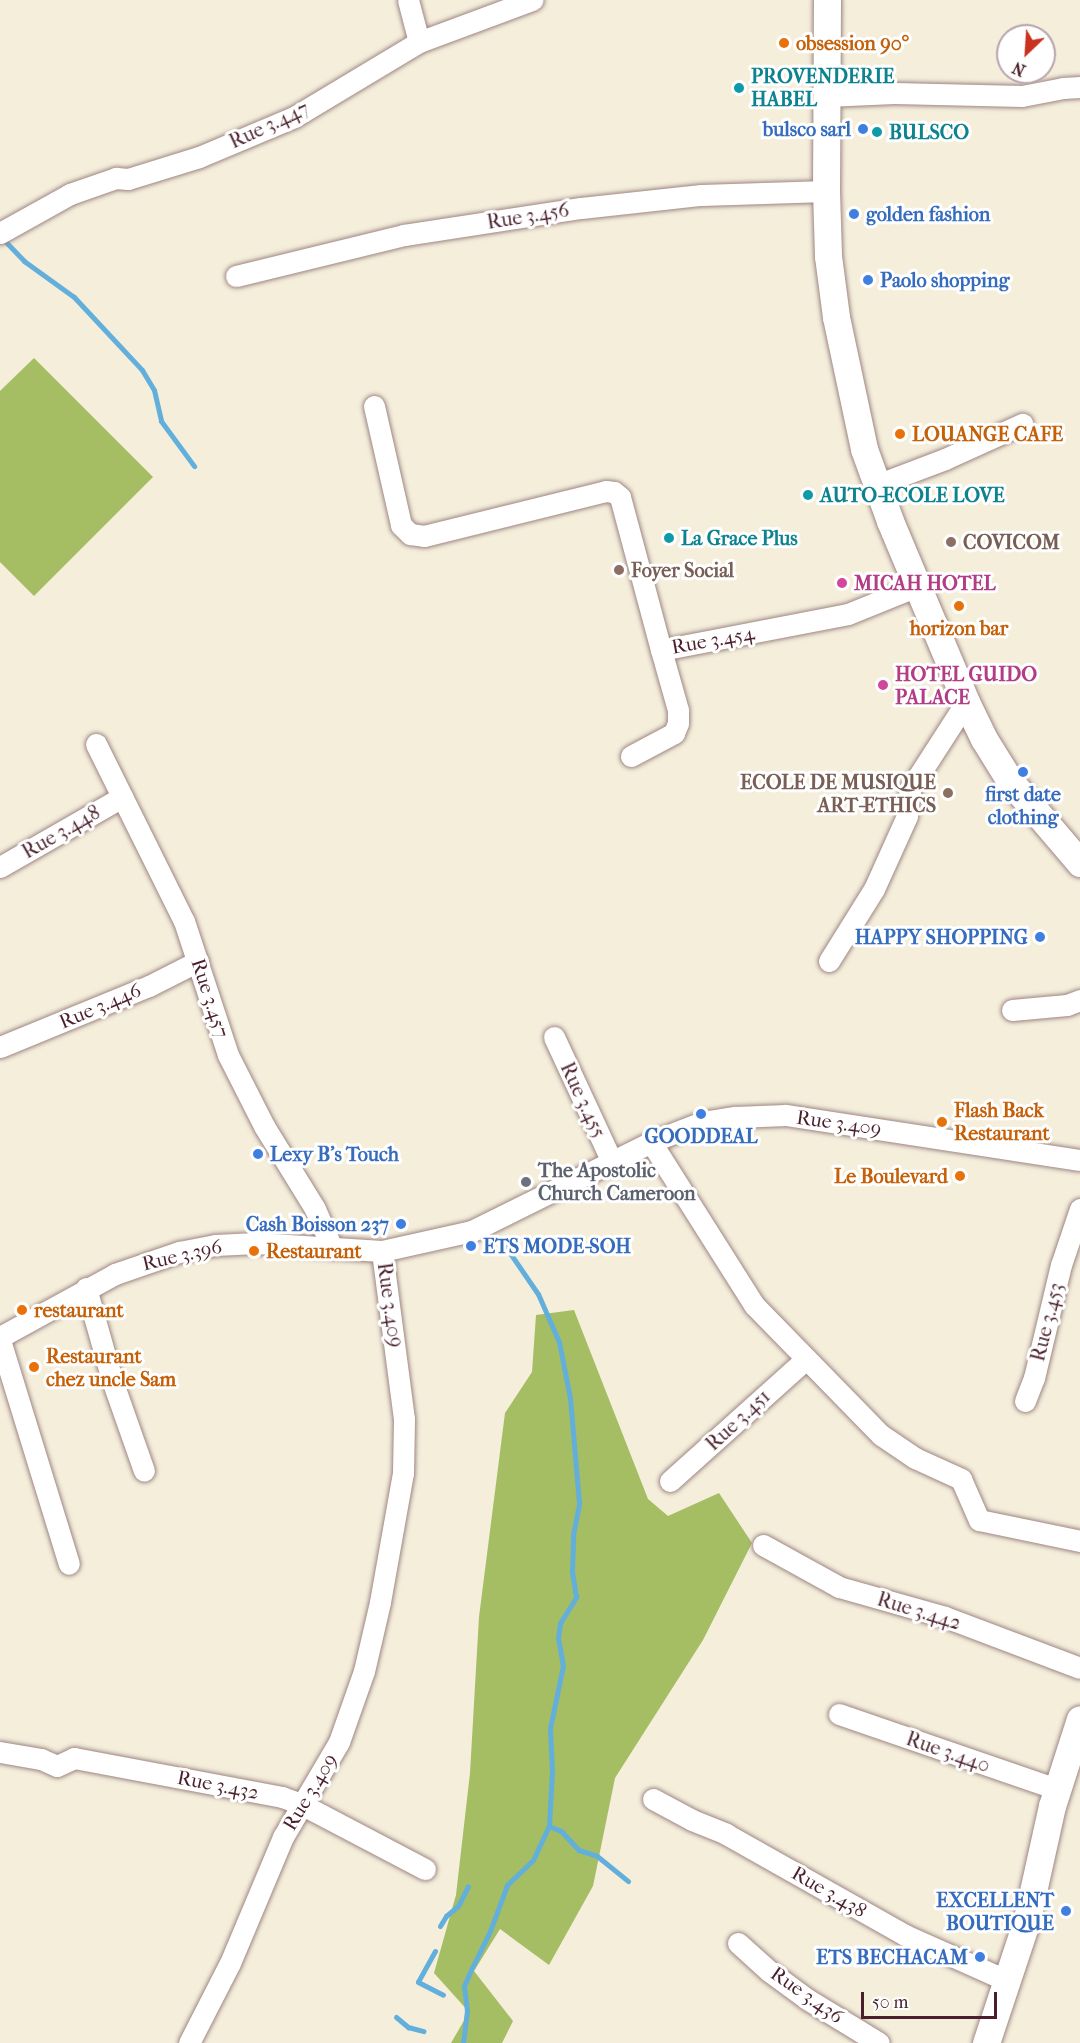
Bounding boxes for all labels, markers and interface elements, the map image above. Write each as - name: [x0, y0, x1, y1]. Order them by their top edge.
- north arrow: [996, 24, 1056, 84]
- place label: obsession 90°: [796, 31, 909, 55]
- marker: obsession 90°: [777, 36, 791, 50]
- text: N: [1010, 58, 1029, 80]
- place label: PROVENDERIE HABEL: [751, 64, 894, 111]
- marker: PROVENDERIE HABEL: [732, 81, 746, 95]
- street label: Rue 3.447: [225, 96, 313, 154]
- place label: bulsco sarl: [763, 117, 851, 141]
- place label: BULSCO: [889, 120, 969, 144]
- marker: bulsco sarl: [856, 122, 870, 136]
- marker: BULSCO: [870, 125, 884, 139]
- street label: Rue 3.456: [485, 198, 571, 234]
- place label: golden fashion: [866, 202, 990, 226]
- marker: golden fashion: [847, 207, 861, 221]
- place label: Paolo shopping: [880, 268, 1009, 292]
- marker: Paolo shopping: [861, 273, 875, 287]
- place label: LOUANGE CAFE: [912, 422, 1063, 446]
- marker: LOUANGE CAFE: [893, 427, 907, 441]
- place label: AUTO-ECOLE LOVE: [820, 483, 1005, 507]
- marker: AUTO-ECOLE LOVE: [801, 488, 815, 502]
- place label: La Grace Plus: [681, 526, 798, 550]
- place label: COVICOM: [963, 530, 1060, 554]
- marker: La Grace Plus: [662, 531, 676, 545]
- marker: COVICOM: [944, 535, 958, 549]
- place label: Foyer Social: [631, 558, 734, 582]
- marker: Foyer Social: [612, 563, 626, 577]
- place label: MICAH HOTEL: [854, 571, 996, 595]
- marker: MICAH HOTEL: [835, 576, 849, 590]
- marker: horizon bar: [952, 599, 966, 613]
- place label: horizon bar: [910, 616, 1008, 640]
- street label: Rue 3.454: [670, 621, 756, 659]
- place label: HOTEL GUIDO PALACE: [895, 662, 1037, 709]
- marker: HOTEL GUIDO PALACE: [876, 678, 890, 692]
- marker: first date clothing: [1016, 765, 1030, 779]
- place label: ECOLE DE MUSIQUE ART-ETHICS: [740, 770, 936, 817]
- place label: first date clothing: [985, 782, 1061, 829]
- marker: ECOLE DE MUSIQUE ART-ETHICS: [941, 786, 955, 800]
- street label: Rue 3.448: [18, 800, 104, 864]
- place label: HAPPY SHOPPING: [855, 925, 1028, 949]
- marker: HAPPY SHOPPING: [1033, 930, 1047, 944]
- street label: Rue 3.457: [186, 955, 234, 1041]
- street label: Rue 3.446: [55, 978, 145, 1034]
- street label: Rue 3.455: [555, 1058, 611, 1142]
- place label: Flash Back Restaurant: [954, 1098, 1050, 1145]
- street label: Rue 3.409: [795, 1105, 883, 1141]
- marker: GOODDEAL: [694, 1107, 708, 1121]
- marker: Flash Back Restaurant: [935, 1115, 949, 1129]
- place label: GOODDEAL: [645, 1124, 757, 1148]
- place label: Lexy B's Touch: [270, 1142, 399, 1166]
- marker: Lexy B's Touch: [251, 1147, 265, 1161]
- place label: The Apostolic Church Cameroon: [538, 1158, 696, 1205]
- place label: Le Boulevard: [834, 1164, 948, 1188]
- marker: Le Boulevard: [953, 1169, 967, 1183]
- marker: The Apostolic Church Cameroon: [519, 1175, 533, 1189]
- place label: Cash Boisson 237: [246, 1212, 389, 1236]
- marker: Cash Boisson 237: [394, 1217, 408, 1231]
- street label: Rue 3.396: [140, 1234, 224, 1276]
- place label: ETS MODE-SOH: [483, 1234, 631, 1258]
- place label: Restaurant: [266, 1239, 362, 1263]
- marker: ETS MODE-SOH: [464, 1239, 478, 1253]
- marker: Restaurant: [247, 1244, 261, 1258]
- street label: Rue 3.409: [372, 1261, 408, 1349]
- street label: Rue 3.453: [1026, 1280, 1068, 1364]
- place label: restaurant: [34, 1298, 124, 1322]
- marker: restaurant: [15, 1303, 29, 1317]
- place label: Restaurant chez uncle Sam: [46, 1344, 176, 1391]
- marker: Restaurant chez uncle Sam: [27, 1360, 41, 1374]
- street label: Rue 3.451: [701, 1384, 775, 1456]
- street label: Rue 3.442: [874, 1587, 964, 1635]
- street label: Rue 3.440: [903, 1727, 993, 1777]
- street label: Rue 3.409: [278, 1749, 342, 1835]
- street label: Rue 3.432: [175, 1765, 261, 1805]
- street label: Rue 3.438: [787, 1861, 871, 1923]
- place label: EXCELLENT BOUTIQUE: [936, 1888, 1054, 1935]
- marker: EXCELLENT BOUTIQUE: [1059, 1904, 1073, 1918]
- place label: ETS BECHACAM: [816, 1945, 968, 1969]
- marker: ETS BECHACAM: [973, 1950, 987, 1964]
- street label: Rue 3.436: [766, 1961, 848, 2029]
- scale bar: [864, 1980, 1000, 2018]
- text: 50 m: [872, 1992, 908, 2013]

